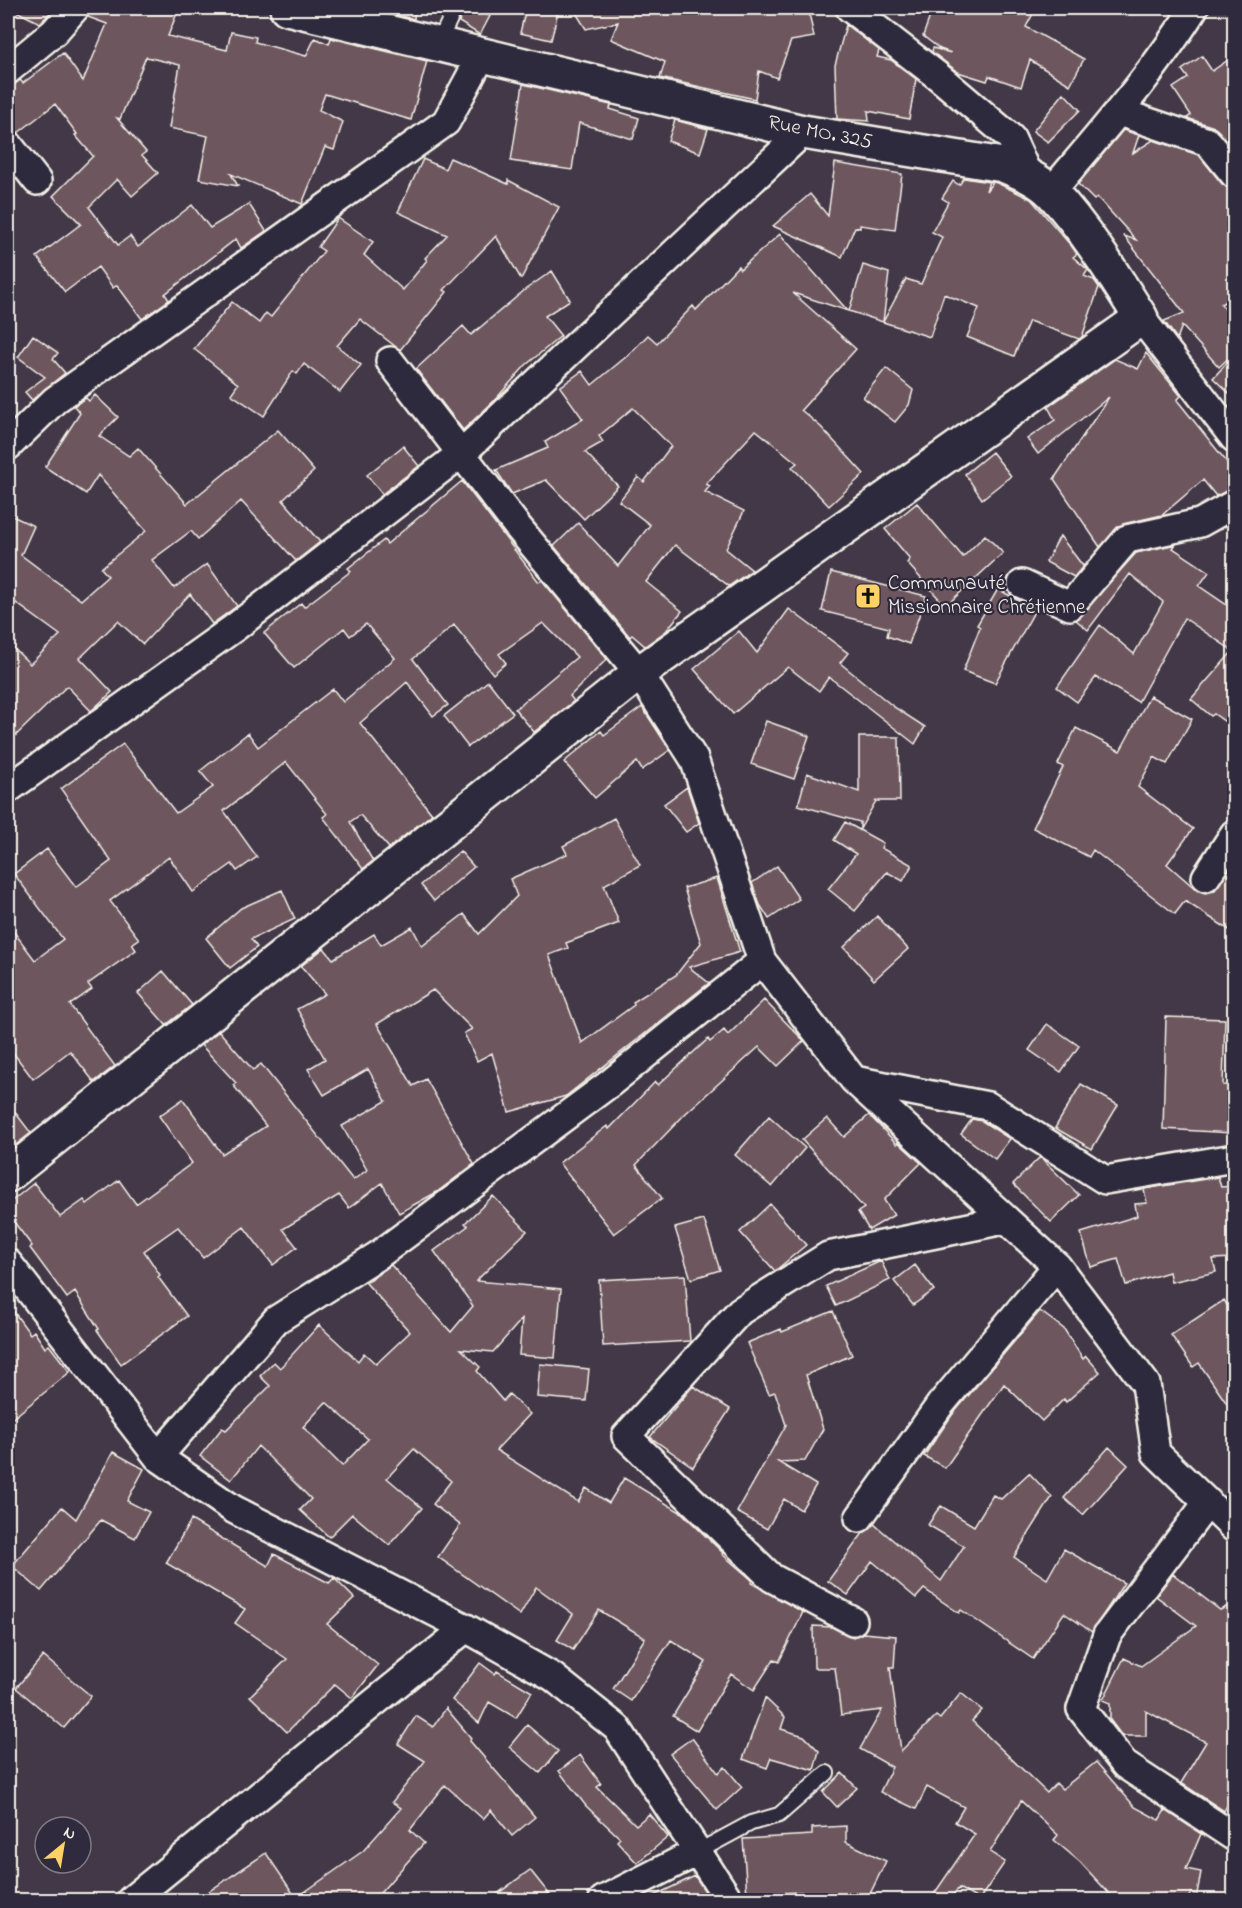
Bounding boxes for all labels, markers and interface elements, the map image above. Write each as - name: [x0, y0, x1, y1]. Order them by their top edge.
- street label: Rue MO. 325: [765, 108, 875, 158]
- place label: Communauté Missionnaire Chrétienne: [888, 569, 1086, 623]
- church icon: Communauté Missionnaire Chrétienne: [853, 581, 883, 611]
- north arrow: [33, 1815, 93, 1875]
- text: N: [59, 1821, 80, 1847]

